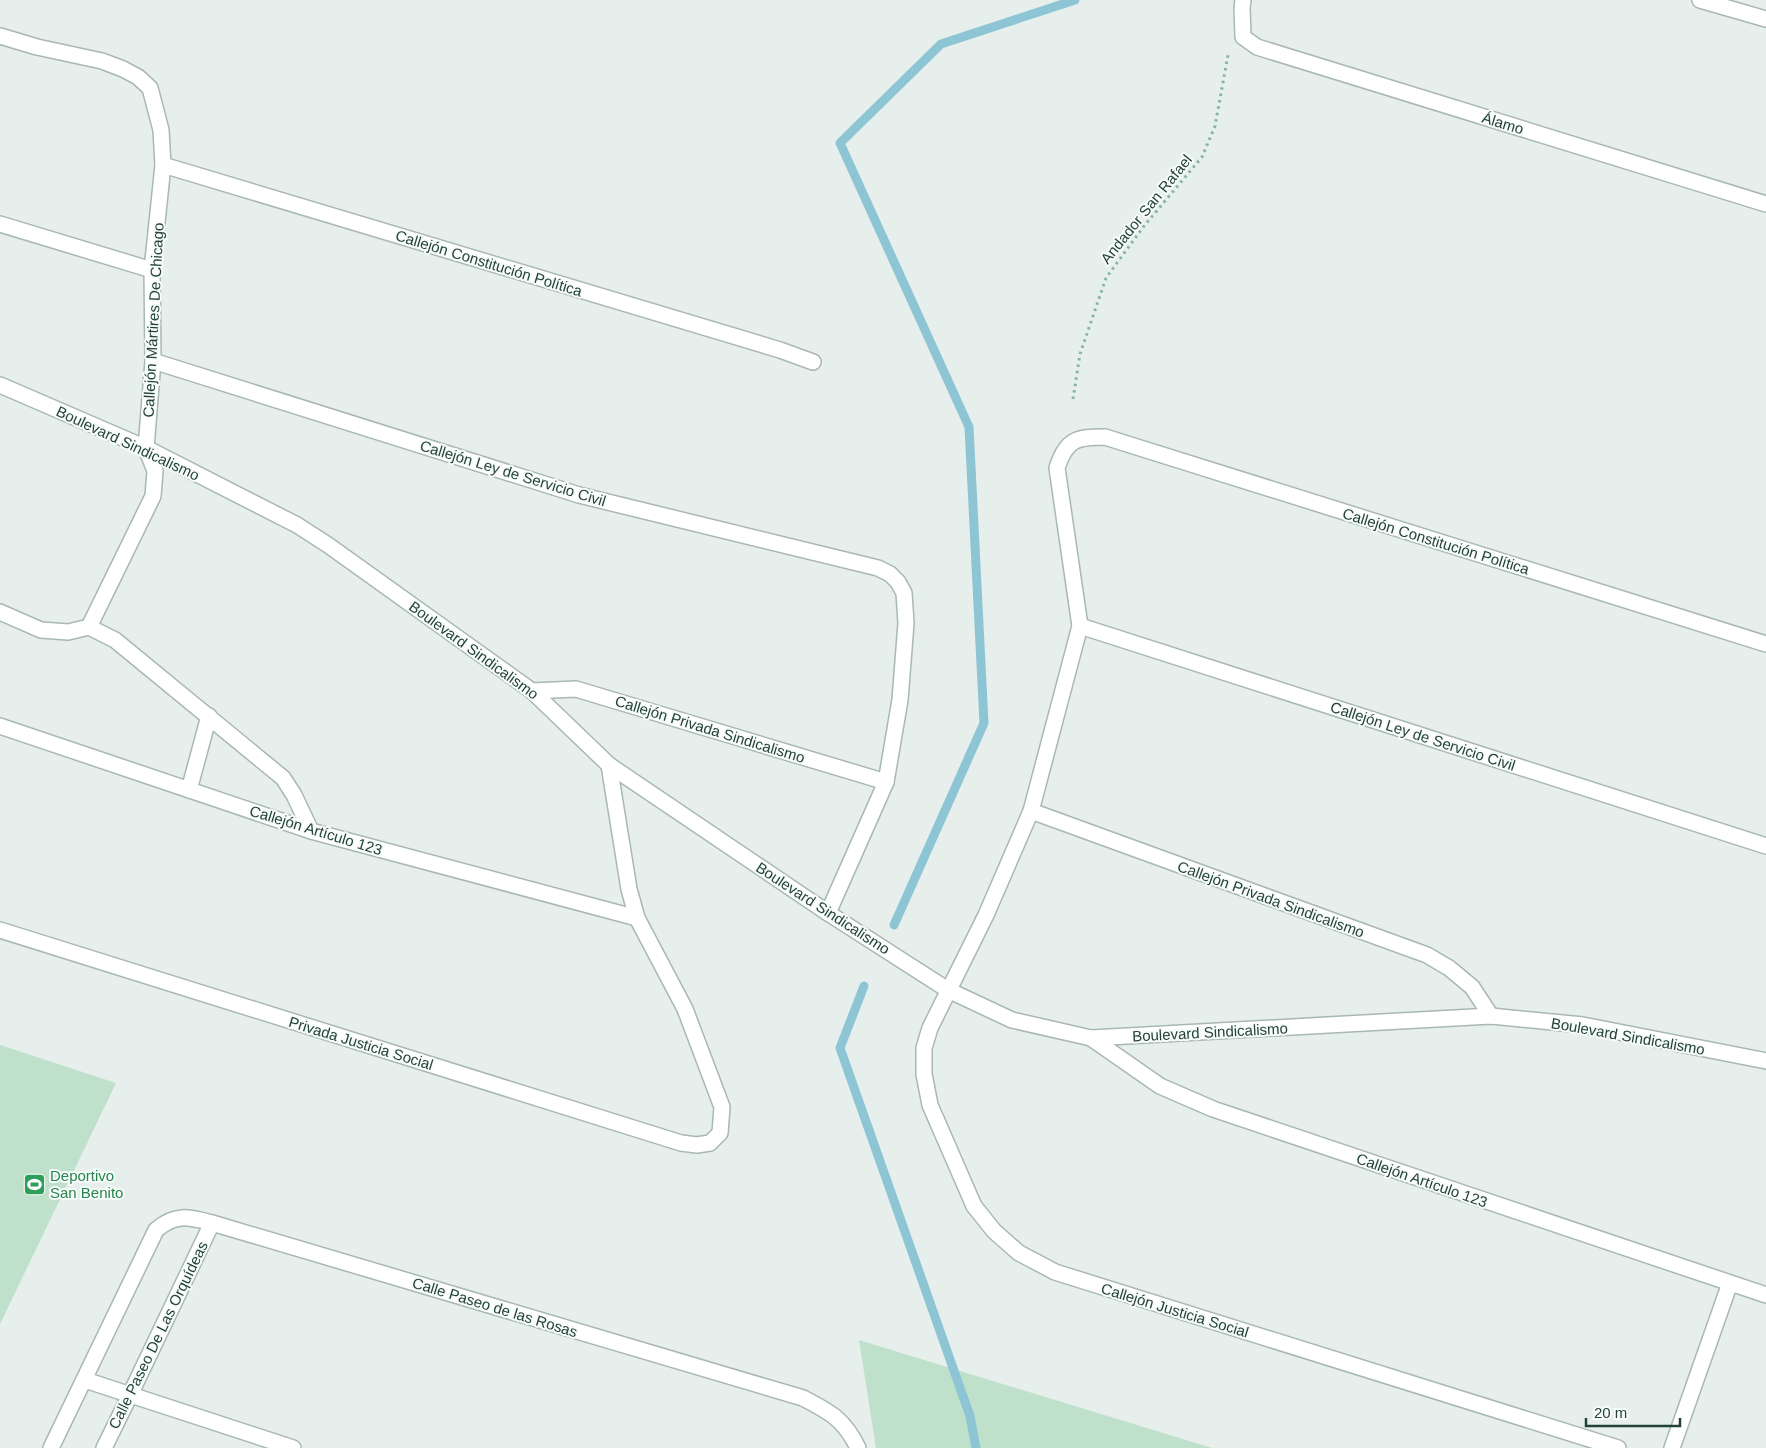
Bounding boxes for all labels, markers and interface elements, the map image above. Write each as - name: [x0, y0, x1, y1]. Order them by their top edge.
- street label: Álamo: [1480, 109, 1526, 137]
- street label: Andador San Rafael: [1097, 151, 1195, 267]
- street label: Callejón Mártires De Chicago: [139, 222, 167, 418]
- street label: Callejón Constitución Política: [394, 226, 585, 300]
- street label: Boulevard Sindicalismo: [54, 402, 202, 484]
- street label: Callejón Ley de Servicio Civil: [418, 437, 608, 509]
- street label: Callejón Constitución Política: [1341, 504, 1532, 578]
- street label: Boulevard Sindicalismo: [406, 597, 542, 703]
- street label: Callejón Privada Sindicalismo: [613, 692, 807, 766]
- street label: Callejón Ley de Servicio Civil: [1328, 698, 1518, 774]
- street label: Callejón Artículo 123: [248, 802, 384, 858]
- street label: Callejón Privada Sindicalismo: [1175, 857, 1367, 941]
- street label: Boulevard Sindicalismo: [753, 858, 893, 958]
- street label: Privada Justicia Social: [287, 1013, 435, 1073]
- street label: Boulevard Sindicalismo: [1550, 1014, 1706, 1058]
- street label: Boulevard Sindicalismo: [1132, 1019, 1288, 1045]
- street label: Callejón Artículo 123: [1354, 1150, 1490, 1210]
- place label: Deportivo San Benito: [50, 1167, 123, 1201]
- sports icon: Deportivo San Benito: [22, 1172, 46, 1196]
- street label: Calle Paseo De Las Orquídeas: [105, 1238, 211, 1432]
- street label: Calle Paseo de las Rosas: [410, 1274, 580, 1340]
- street label: Callejón Justicia Social: [1099, 1279, 1251, 1341]
- scale bar: [1586, 1396, 1680, 1428]
- text: 20 m: [1594, 1404, 1627, 1421]

